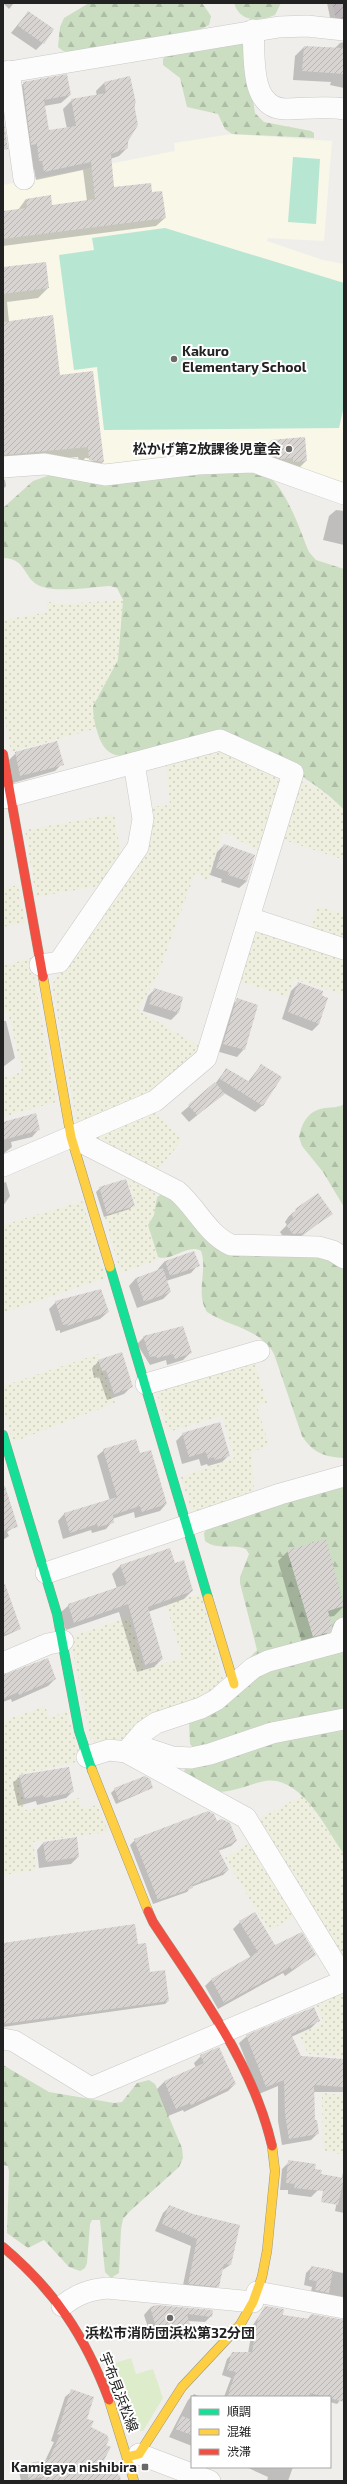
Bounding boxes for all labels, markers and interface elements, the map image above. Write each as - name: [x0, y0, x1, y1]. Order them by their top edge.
- place label: Kakuro Elementary School: [182, 342, 307, 375]
- marker: Kakuro Elementary School: [169, 354, 179, 364]
- place label: 松かげ第2放課後児童会: [133, 440, 281, 457]
- marker: 松かげ第2放課後児童会: [284, 444, 294, 454]
- marker: 浜松市消防団浜松第32分団: [165, 2313, 175, 2323]
- place label: 浜松市消防団浜松第32分団: [85, 2324, 255, 2341]
- street label: 宇布見浜松線: [96, 2350, 142, 2434]
- legend: [191, 2396, 331, 2468]
- text: 順調: [227, 2404, 251, 2418]
- text: 混雑: [227, 2424, 251, 2438]
- text: 渋滞: [227, 2444, 251, 2458]
- place label: Kamigaya nishibira: [11, 2458, 137, 2475]
- marker: Kamigaya nishibira: [140, 2462, 150, 2472]

